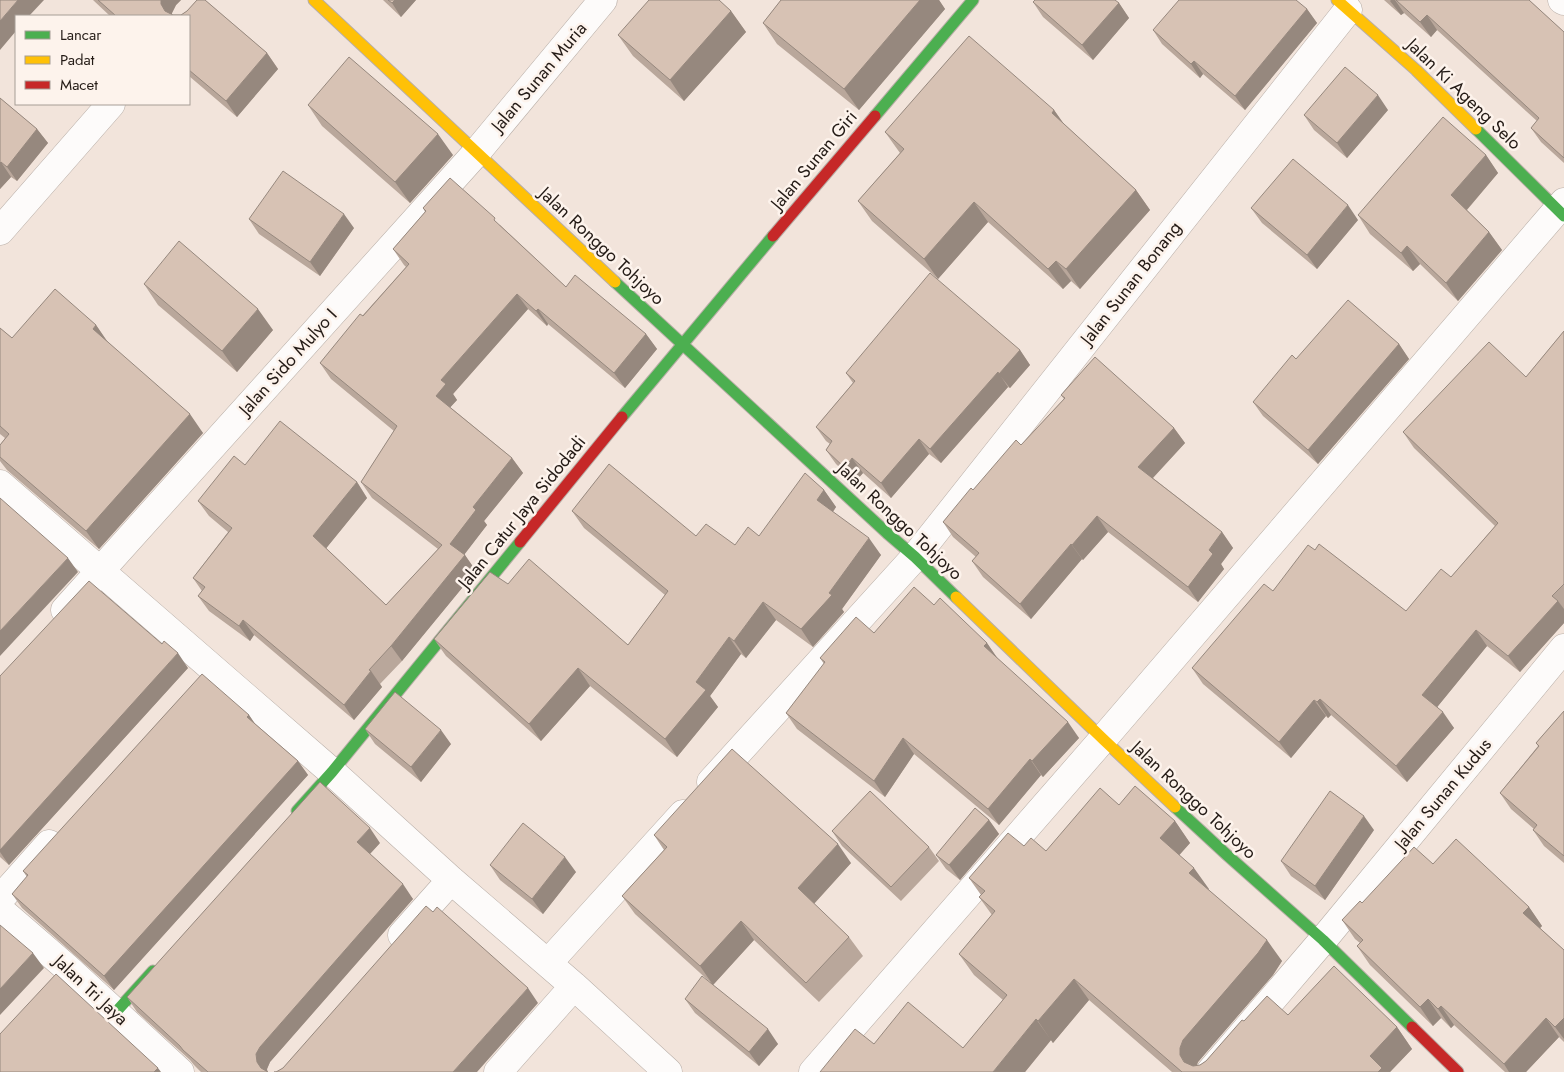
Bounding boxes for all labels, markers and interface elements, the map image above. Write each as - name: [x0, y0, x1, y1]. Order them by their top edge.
- legend: [15, 15, 190, 105]
- street label: Jalan Sunan Muria: [484, 16, 593, 139]
- text: Lancar: [60, 24, 102, 46]
- street label: Jalan Ki Ageng Selo: [1399, 31, 1527, 156]
- text: Padat: [60, 49, 95, 71]
- text: Macet: [60, 74, 98, 96]
- street label: Jalan Sunan Giri: [763, 105, 863, 217]
- street label: Jalan Ronggo Tohjoyo: [532, 180, 671, 311]
- street label: Jalan Sunan Bonang: [1073, 216, 1188, 352]
- street label: Jalan Sido Mulyo I: [231, 303, 343, 423]
- street label: Jalan Catur Jaya Sidodadi: [451, 430, 592, 596]
- street label: Jalan Ronggo Tohjoyo: [830, 455, 969, 586]
- street label: Jalan Sunan Kudus: [1387, 732, 1498, 857]
- street label: Jalan Ronggo Tohjoyo: [1124, 734, 1263, 865]
- street label: Jalan Tri Jaya: [47, 947, 134, 1031]

